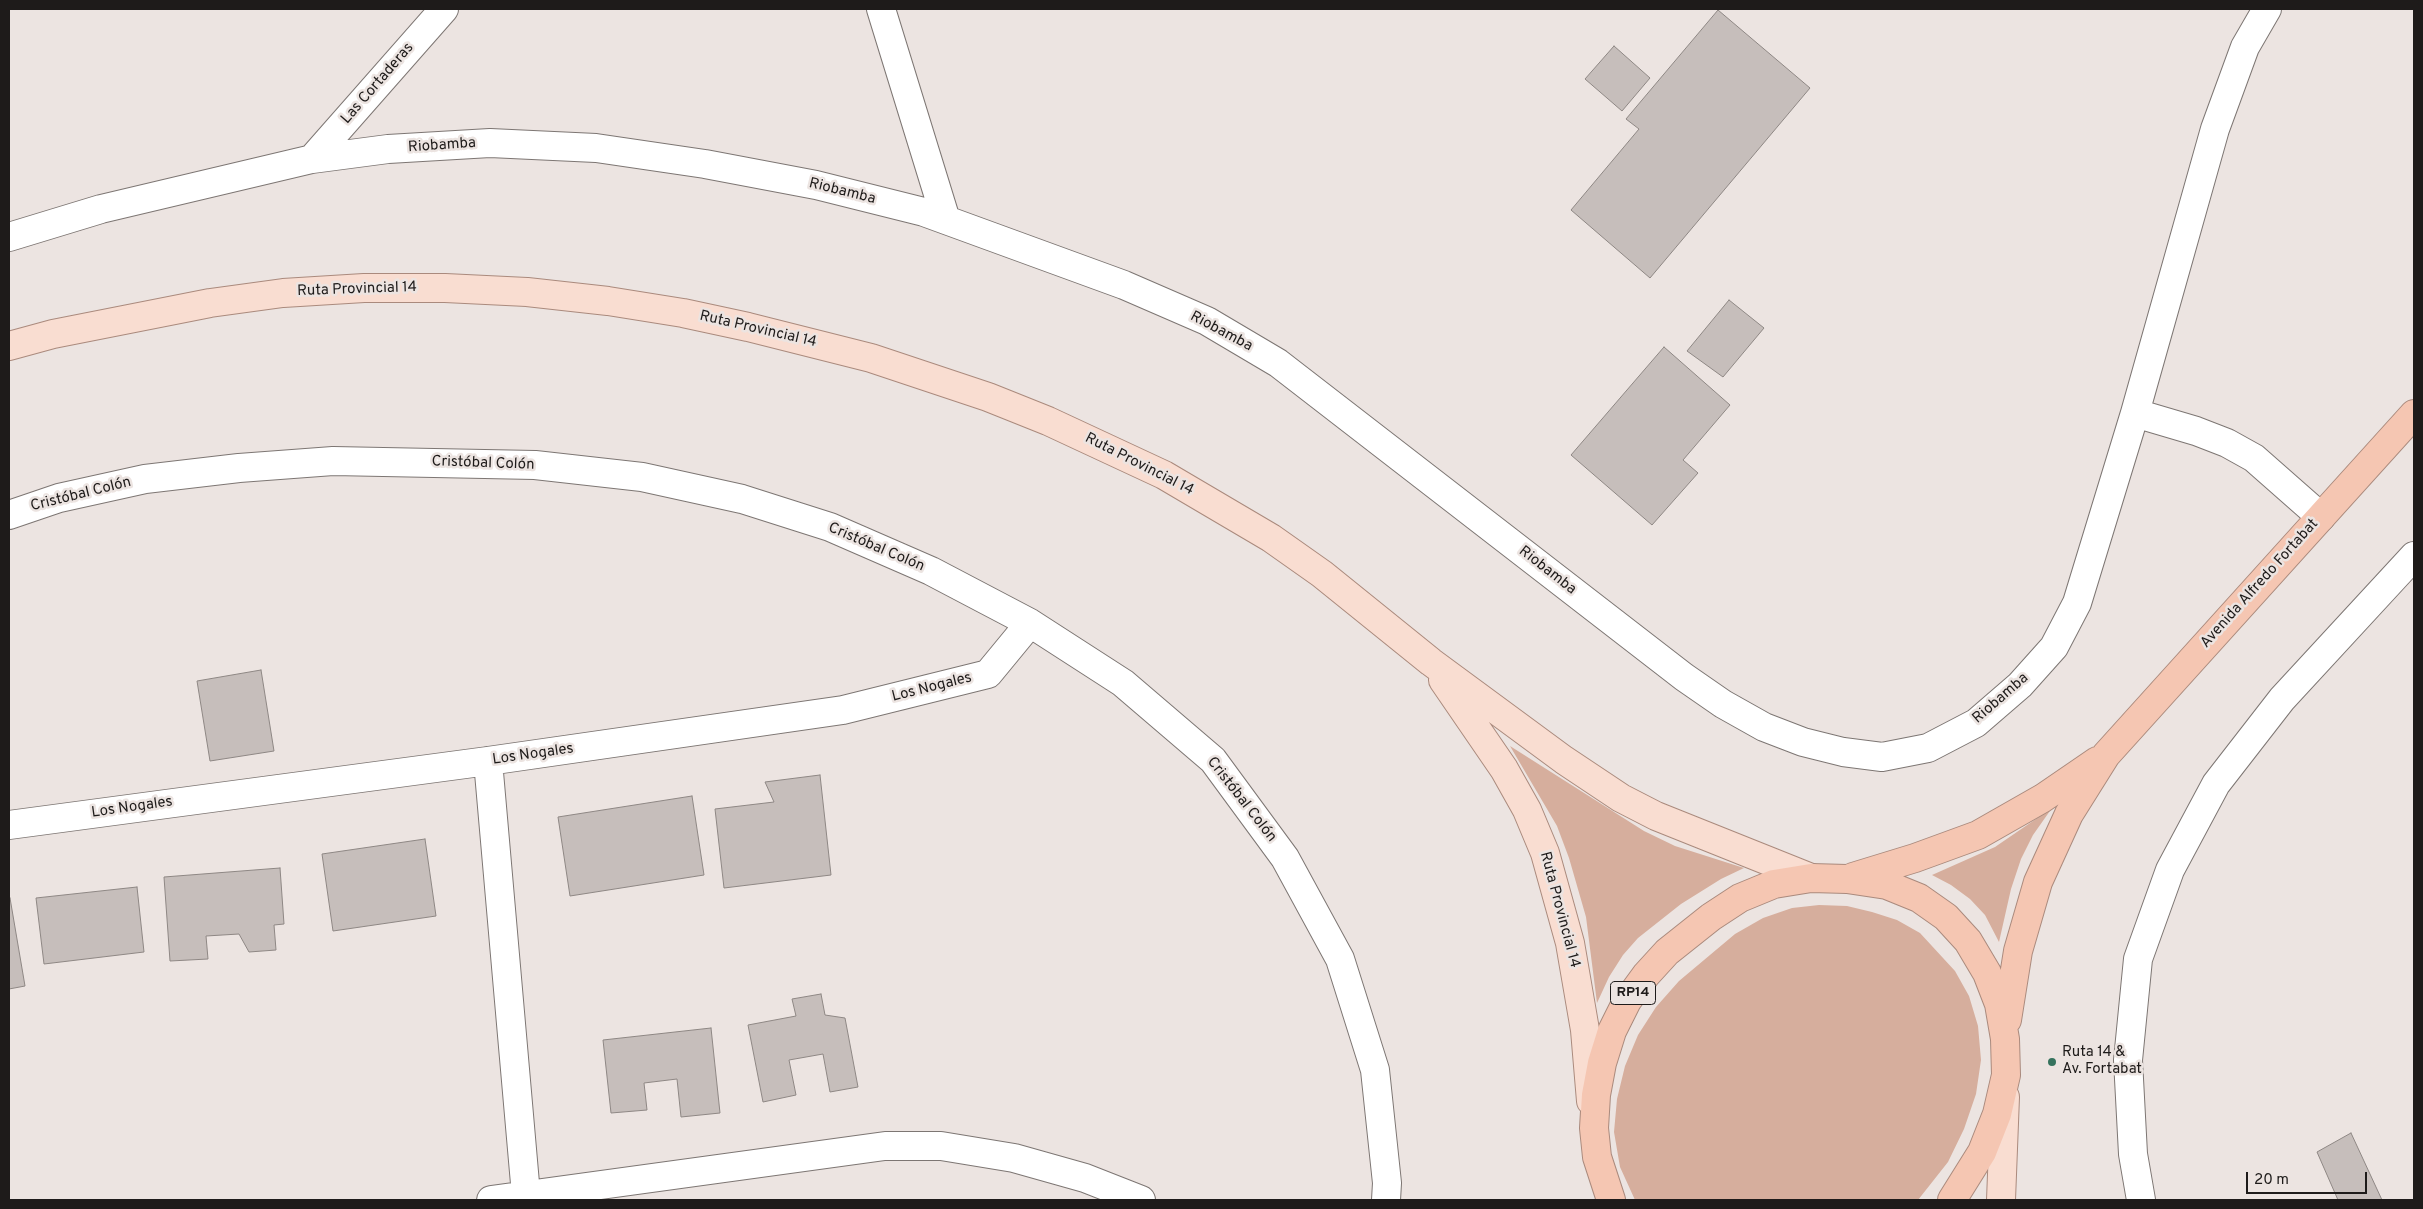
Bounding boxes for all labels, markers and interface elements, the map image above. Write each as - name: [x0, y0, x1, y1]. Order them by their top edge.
- street label: Las Cortaderas: [338, 40, 418, 128]
- street label: Riobamba: [407, 135, 477, 157]
- street label: Riobamba: [807, 175, 877, 209]
- street label: Ruta Provincial 14: [297, 279, 417, 301]
- street label: Ruta Provincial 14: [698, 308, 818, 352]
- street label: Riobamba: [1187, 308, 1255, 356]
- street label: Ruta Provincial 14: [1082, 430, 1196, 500]
- street label: Cristóbal Colón: [431, 453, 535, 475]
- street label: Cristóbal Colón: [29, 474, 133, 516]
- street label: Avenida Alfredo Fortabat: [2197, 516, 2323, 652]
- street label: Cristóbal Colón: [825, 520, 927, 576]
- street label: Riobamba: [1515, 543, 1579, 599]
- street label: Los Nogales: [890, 669, 974, 707]
- street label: Riobamba: [1969, 670, 2033, 728]
- street label: Los Nogales: [491, 740, 575, 770]
- street label: Cristóbal Colón: [1202, 754, 1280, 846]
- street label: Los Nogales: [90, 793, 174, 823]
- street label: Ruta Provincial 14: [1535, 850, 1583, 970]
- road number: RP14: [1610, 981, 1656, 1004]
- place label: Ruta 14 & Av. Fortabat: [2062, 1044, 2142, 1079]
- marker: Ruta 14 & Av. Fortabat: [2046, 1056, 2058, 1068]
- scale bar: [2248, 1162, 2369, 1194]
- text: 20 m: [2254, 1171, 2289, 1190]

